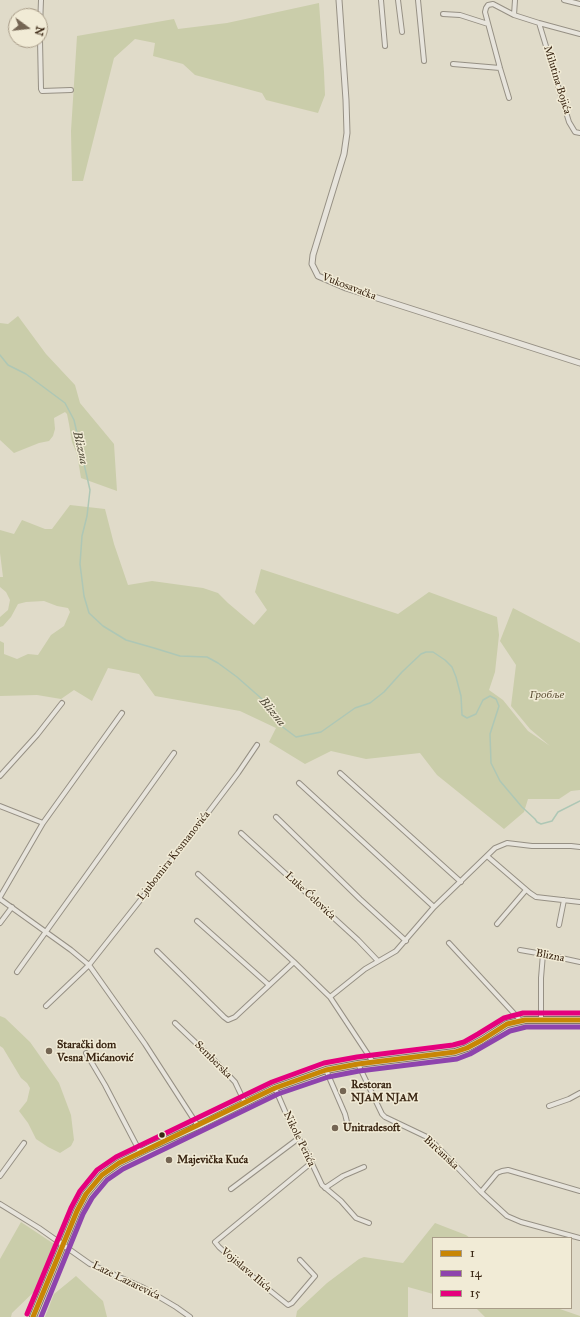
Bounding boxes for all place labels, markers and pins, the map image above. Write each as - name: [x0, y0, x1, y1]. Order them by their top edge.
- place label: Starački dom Vesna Mićanović: [57, 1038, 133, 1064]
- marker: Starački dom Vesna Mićanović: [44, 1046, 54, 1056]
- place label: Restoran NJAM NJAM: [351, 1078, 418, 1104]
- marker: Restoran NJAM NJAM: [338, 1086, 348, 1096]
- place label: Unitradesoft: [343, 1121, 400, 1135]
- marker: Unitradesoft: [330, 1123, 340, 1133]
- unlabelled marker: [157, 1130, 167, 1140]
- place label: Majevička Kuća: [177, 1153, 248, 1167]
- marker: Majevička Kuća: [164, 1155, 174, 1165]

